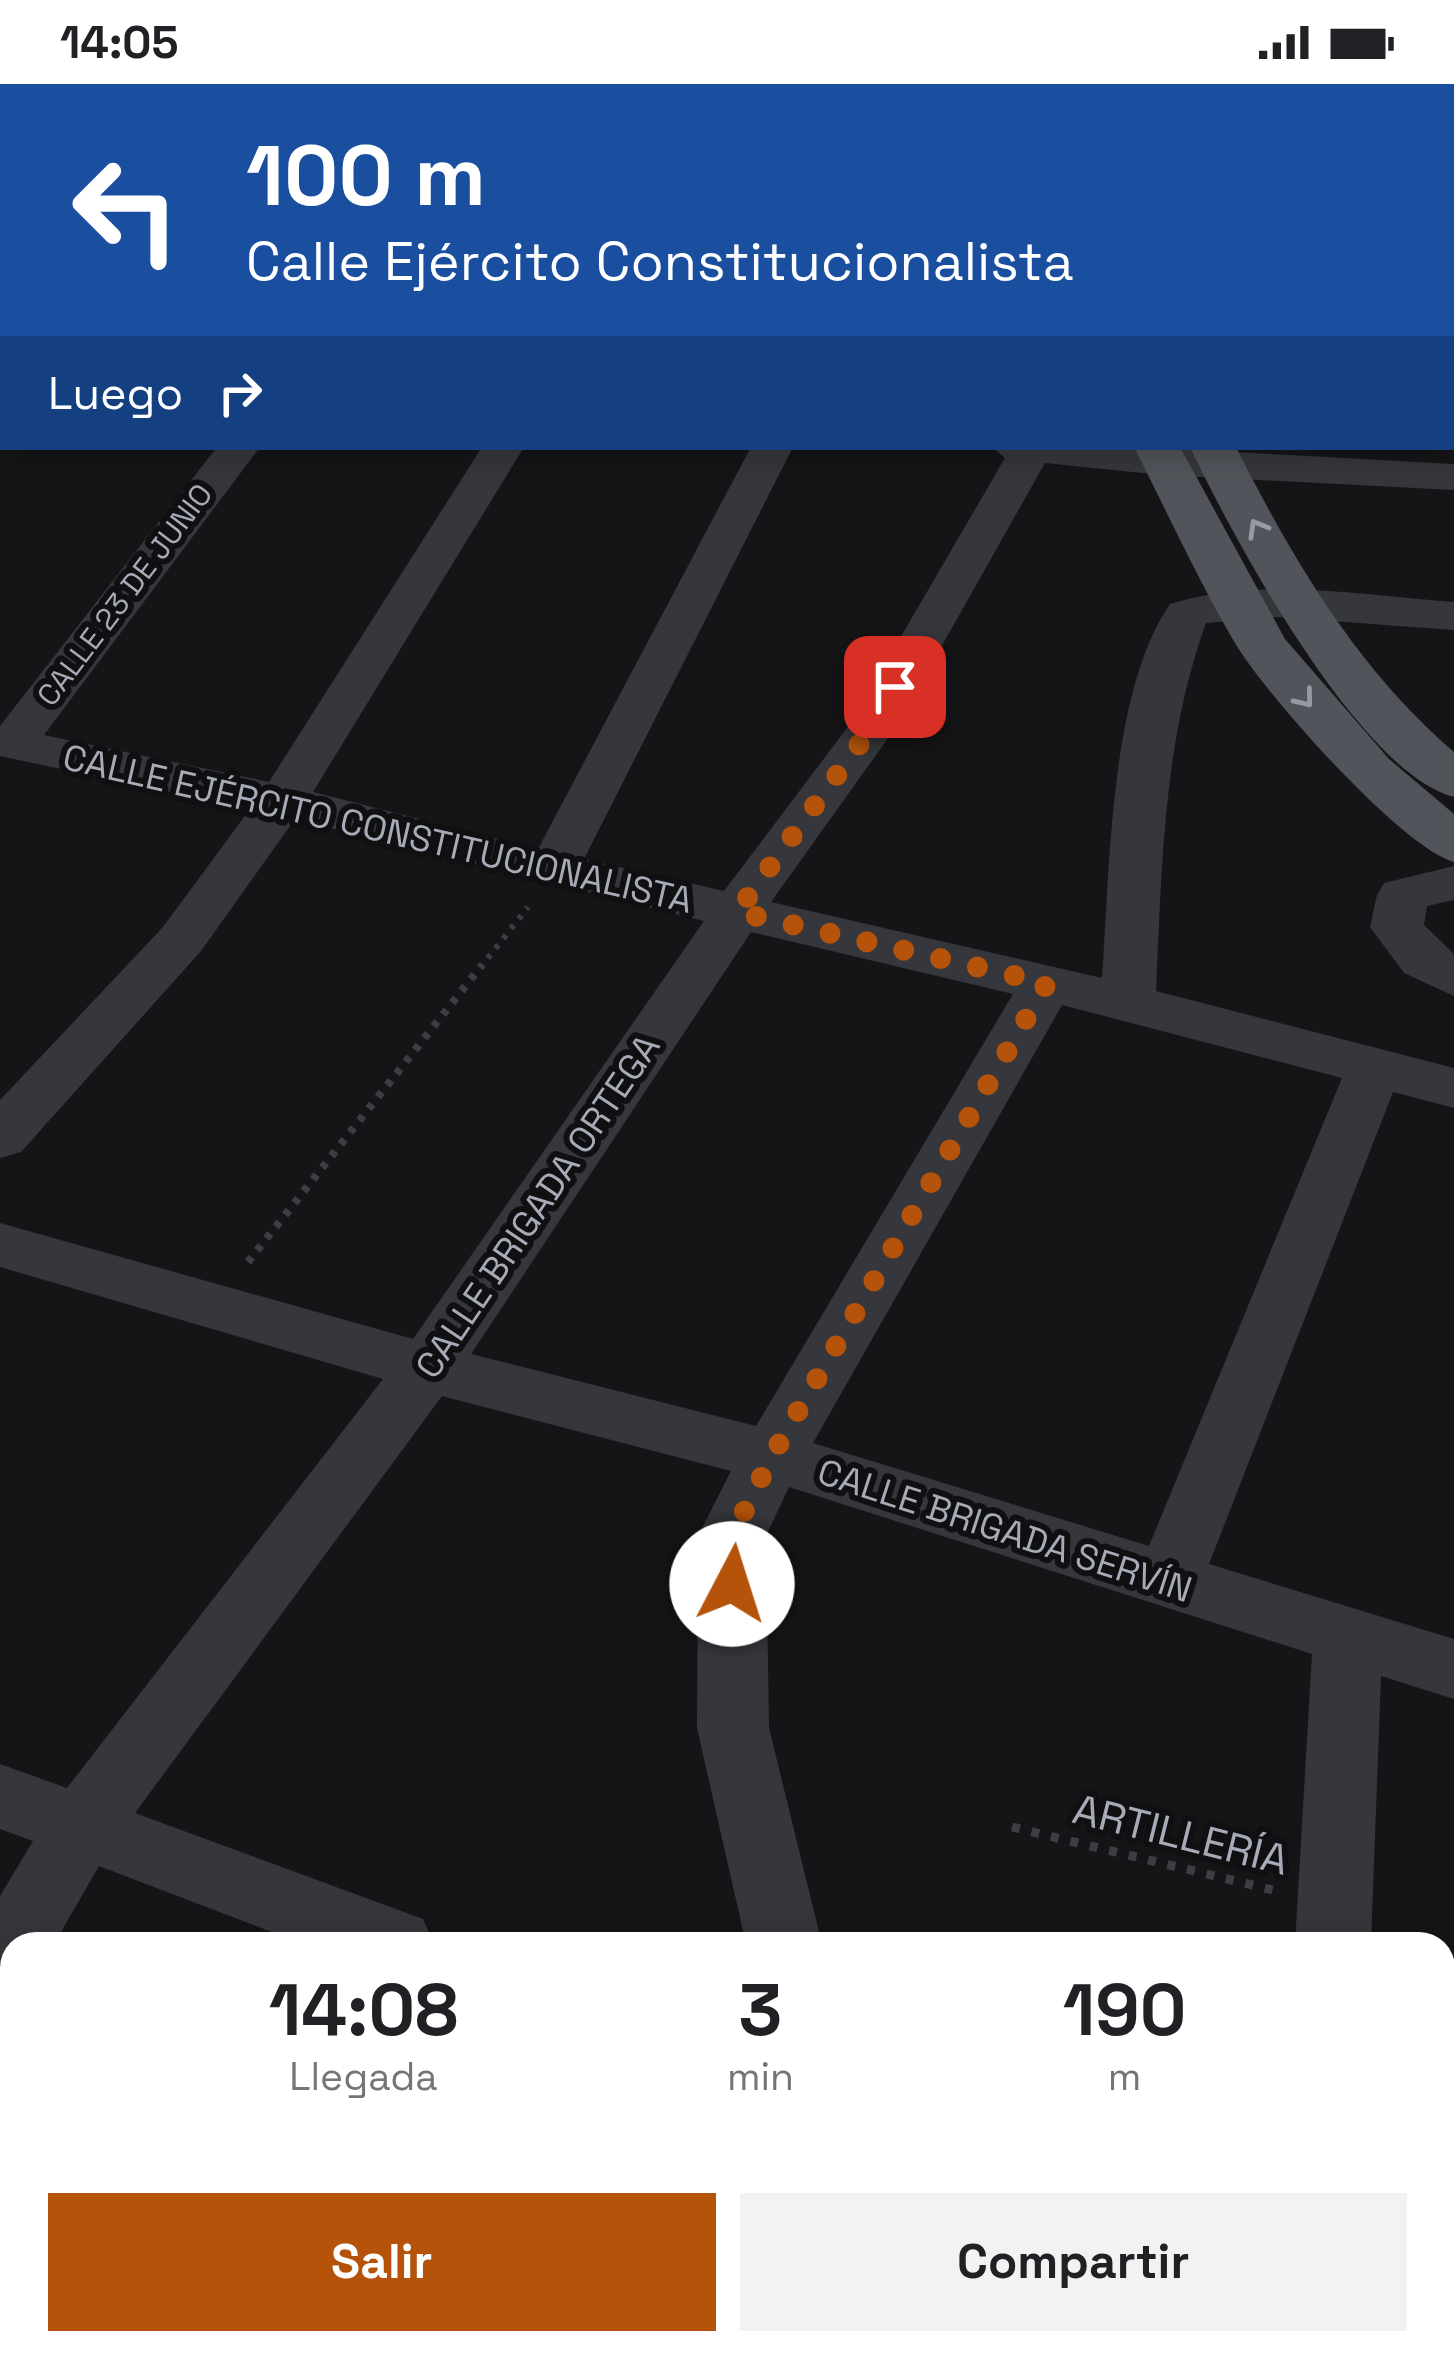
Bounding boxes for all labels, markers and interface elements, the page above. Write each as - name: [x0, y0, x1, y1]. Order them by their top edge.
- text: 14:05: [60, 14, 179, 71]
- text: 100 m: [246, 122, 486, 230]
- icon: left: [48, 132, 204, 288]
- text: Calle Ejército Constitucionalista: [246, 227, 1074, 296]
- icon: right: [207, 360, 273, 426]
- text: Luego: [48, 365, 183, 422]
- street label: CALLE 23 DE JUNIO: [28, 476, 221, 714]
- one-way arrow: [1248, 519, 1271, 540]
- pin: [844, 636, 946, 738]
- icon: arrive: [862, 654, 928, 720]
- one-way arrow: [1291, 685, 1312, 707]
- street label: CALLE EJÉRCITO CONSTITUCIONALISTA: [59, 734, 697, 924]
- street label: CALLE BRIGADA ORTEGA: [405, 1026, 670, 1387]
- street label: CALLE BRIGADA SERVÍN: [812, 1449, 1198, 1613]
- position arrow: [669, 1521, 795, 1647]
- street label: ARTILLERÍA: [1068, 1782, 1294, 1887]
- text: 14:08: [269, 1964, 458, 2056]
- text: 3: [739, 1964, 782, 2056]
- text: 190: [1063, 1964, 1186, 2056]
- text: Llegada: [289, 2052, 438, 2101]
- text: min: [727, 2052, 794, 2101]
- text: m: [1108, 2052, 1141, 2101]
- button: Salir: [48, 2193, 716, 2331]
- button: Compartir: [740, 2193, 1407, 2331]

